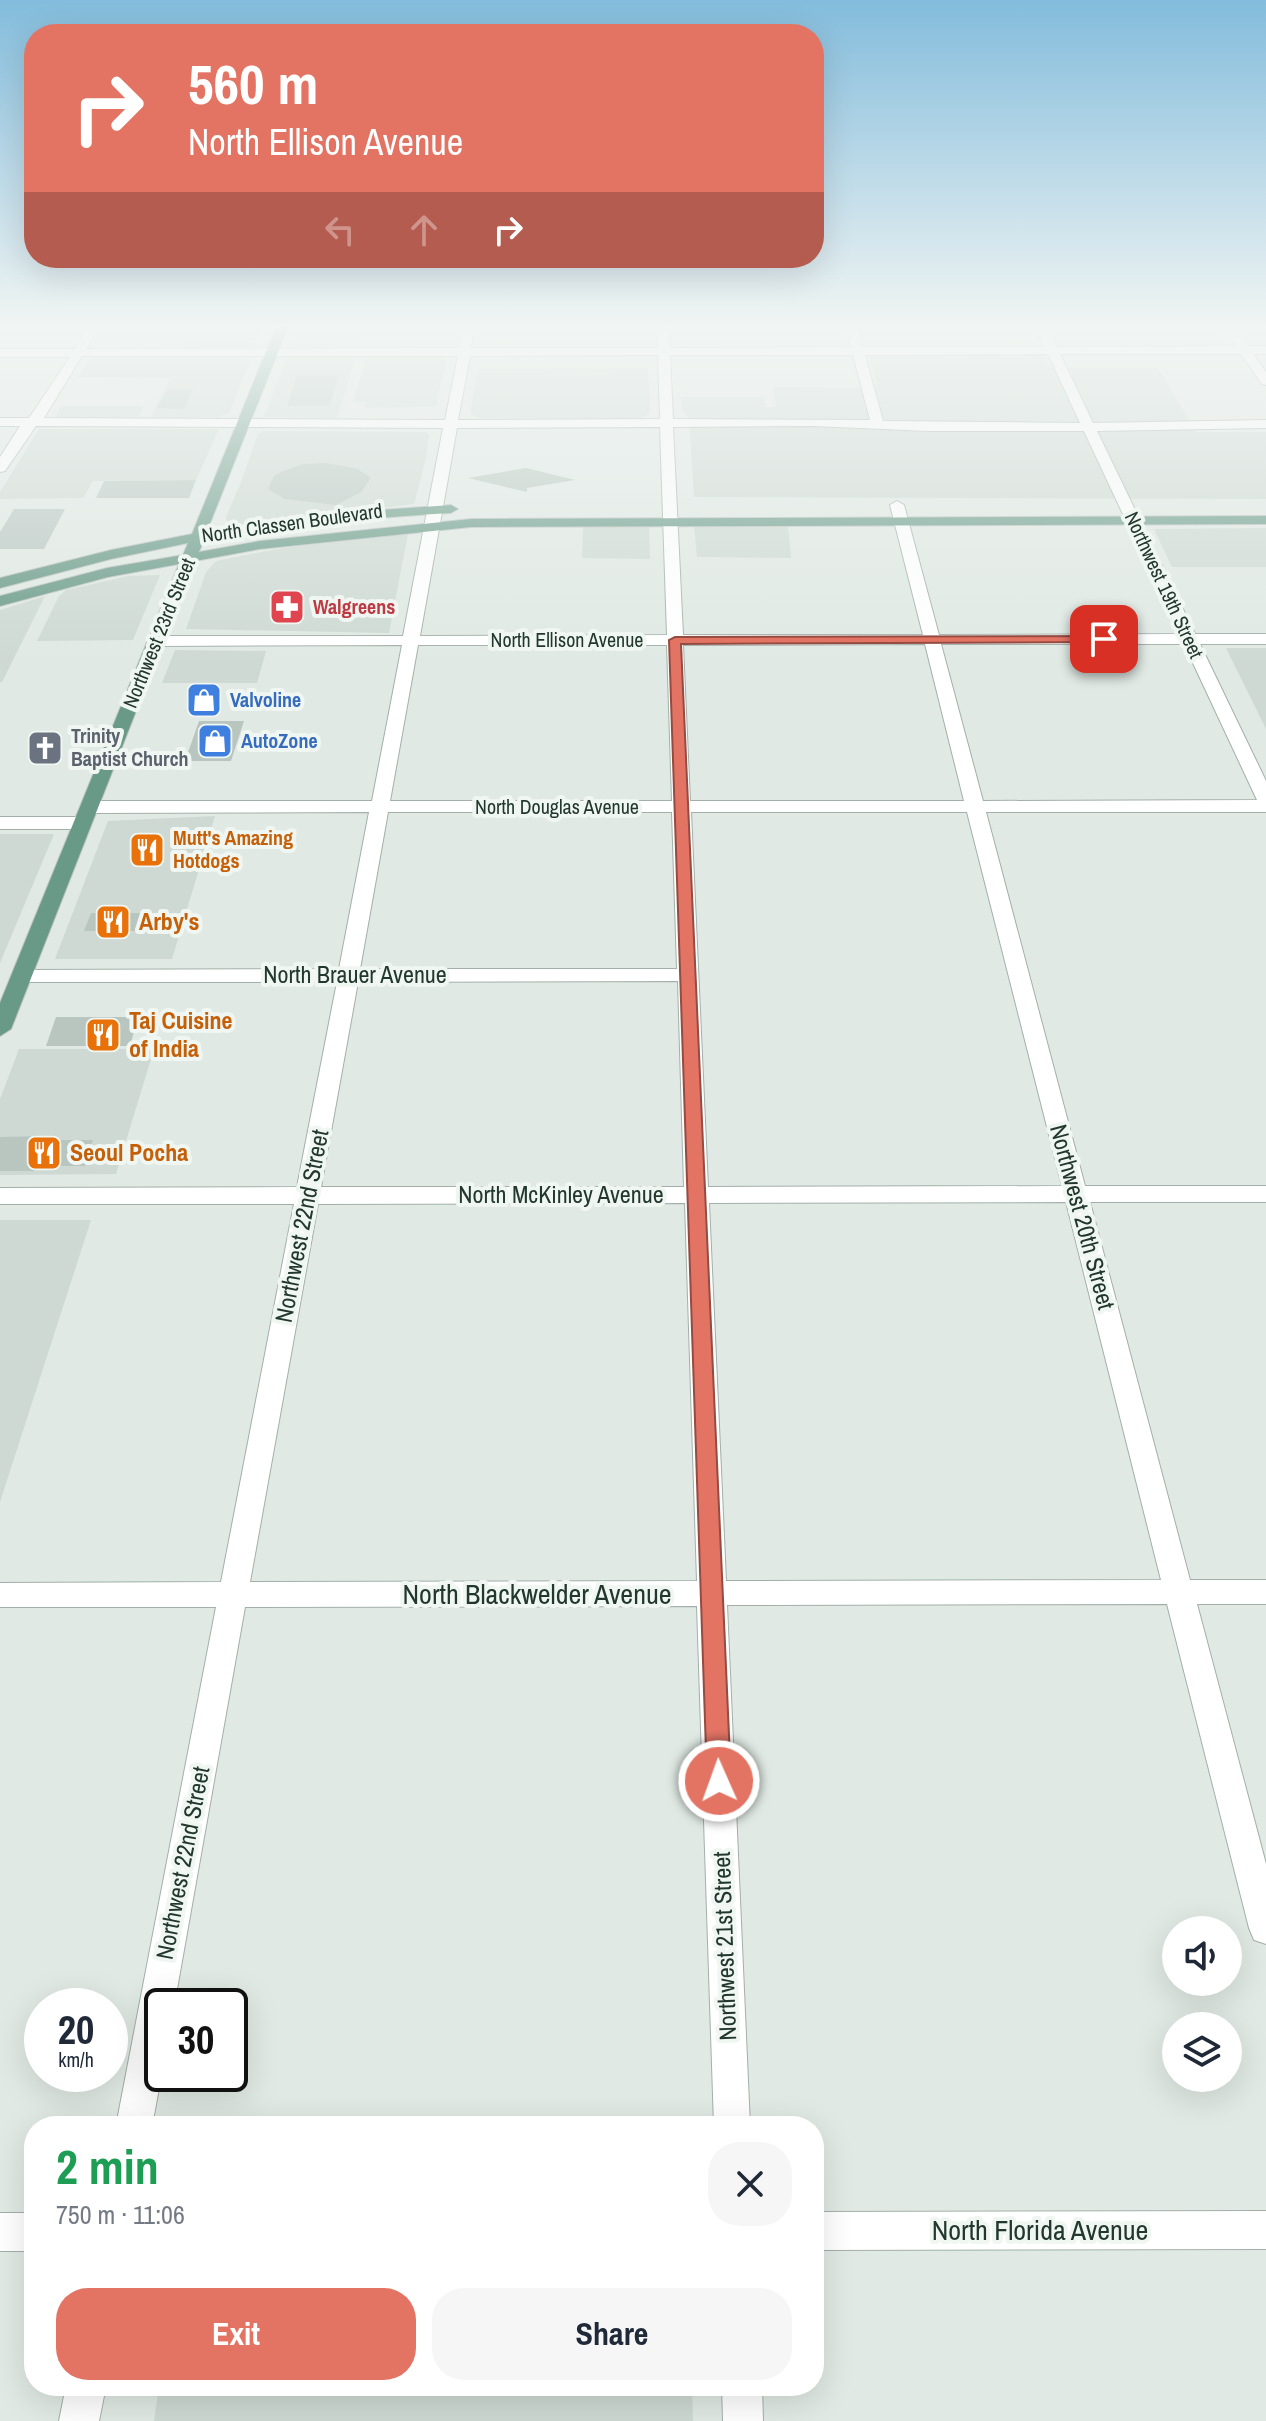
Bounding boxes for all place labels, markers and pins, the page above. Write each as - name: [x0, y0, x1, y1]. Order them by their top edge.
- pharmacy icon: Walgreens: [268, 588, 306, 626]
- place label: Walgreens: [313, 593, 395, 620]
- pin: [1070, 605, 1138, 673]
- shop icon: Valvoline: [185, 681, 223, 719]
- place label: Valvoline: [230, 686, 301, 713]
- place label: Trinity Baptist Church: [71, 722, 189, 772]
- shop icon: AutoZone: [196, 722, 234, 760]
- place label: AutoZone: [241, 727, 318, 754]
- church icon: Trinity Baptist Church: [26, 729, 64, 767]
- place label: Mutt's Amazing Hotdogs: [173, 824, 293, 874]
- restaurant icon: Mutt's Amazing Hotdogs: [128, 831, 166, 869]
- restaurant icon: Arby's: [94, 903, 132, 941]
- place label: Arby's: [139, 905, 200, 937]
- place label: Taj Cuisine of India: [129, 1004, 233, 1064]
- restaurant icon: Taj Cuisine of India: [84, 1016, 122, 1054]
- restaurant icon: Seoul Pocha: [25, 1134, 63, 1172]
- place label: Seoul Pocha: [70, 1136, 188, 1168]

